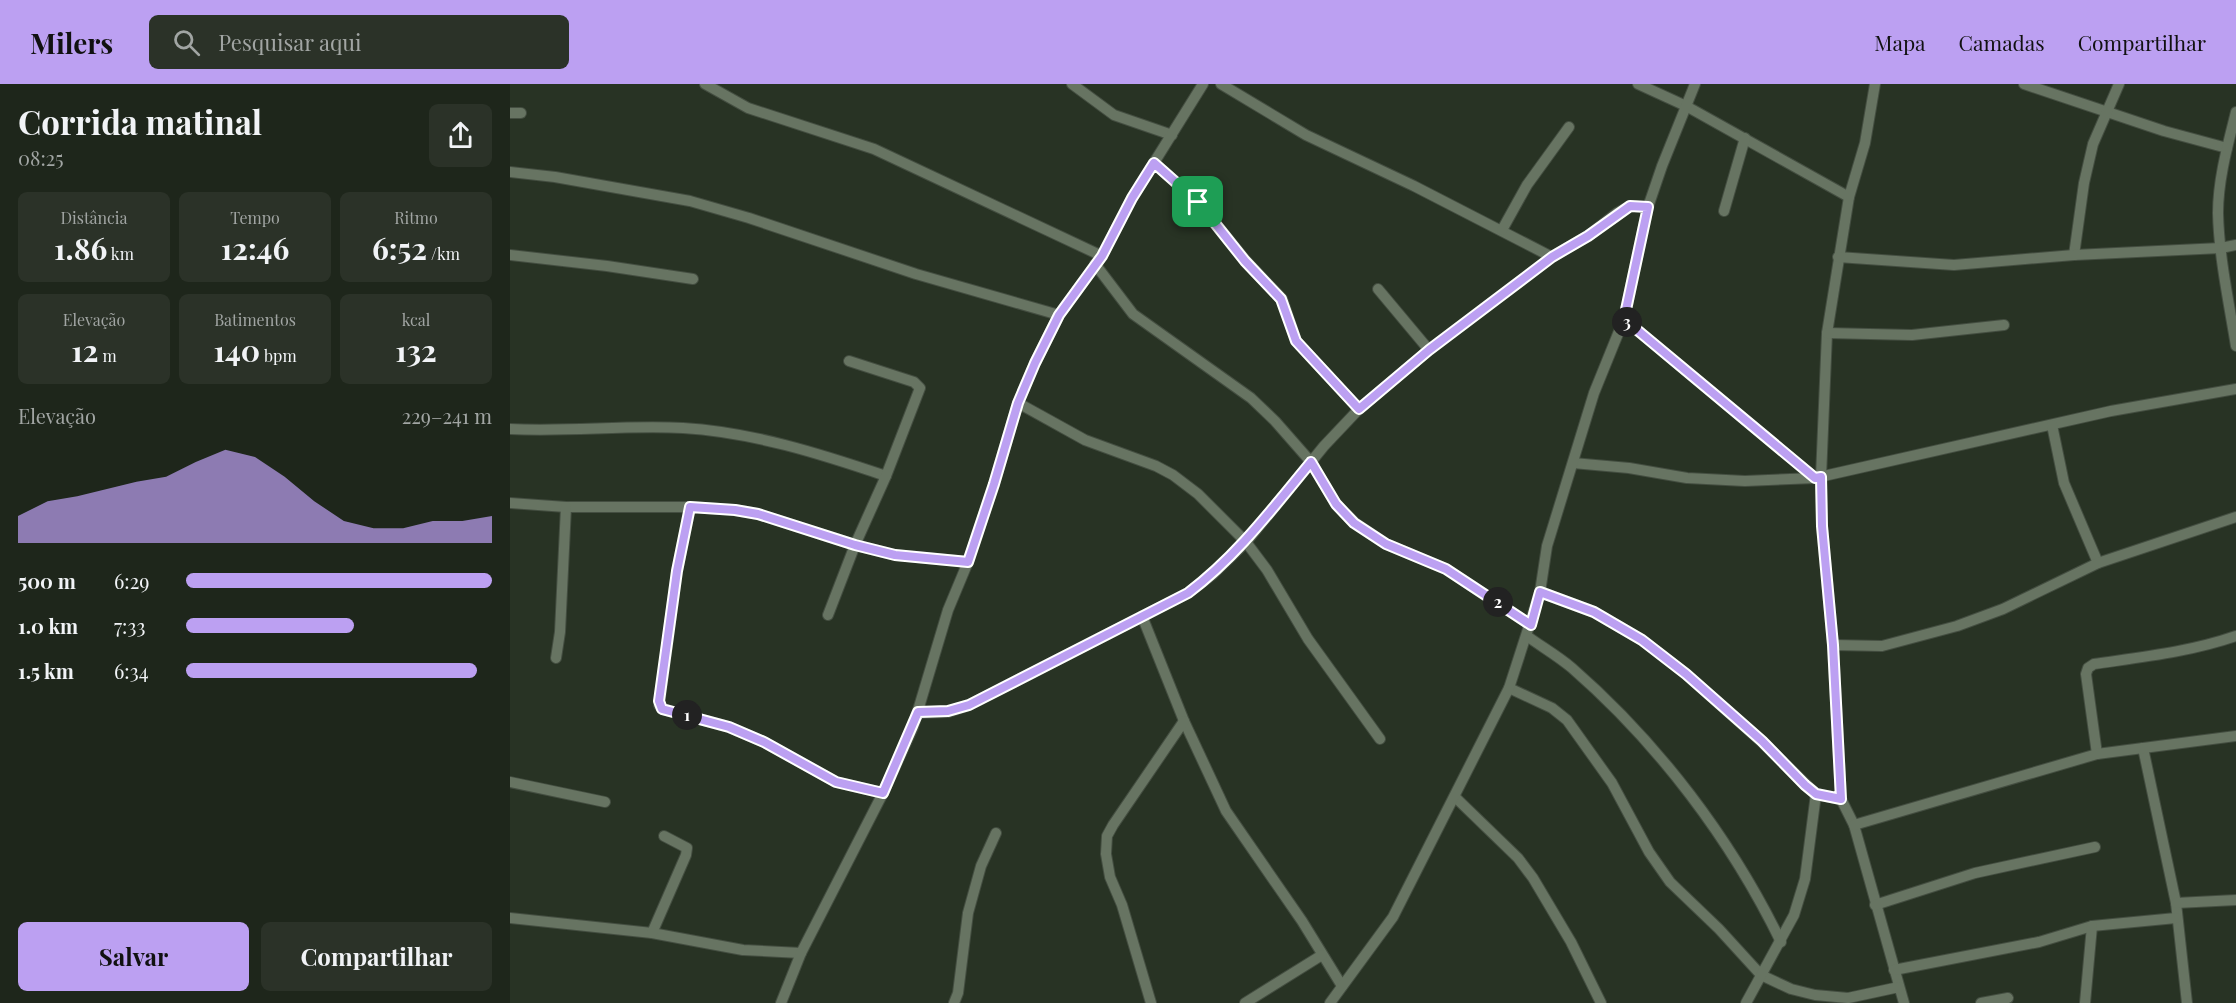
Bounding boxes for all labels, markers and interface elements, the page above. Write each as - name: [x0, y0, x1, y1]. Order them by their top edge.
- search box: [149, 15, 569, 69]
- text: Milers: [30, 24, 113, 61]
- icon: search: [170, 26, 203, 59]
- text: Pesquisar aqui: [218, 27, 362, 57]
- text: Mapa: [1874, 28, 1926, 56]
- text: Camadas: [1959, 28, 2045, 56]
- text: Compartilhar: [2078, 28, 2206, 56]
- text: Corrida matinal: [18, 99, 262, 143]
- button: share: [429, 104, 492, 167]
- text: 08:25: [18, 144, 64, 171]
- pin: [1172, 176, 1223, 227]
- icon: arrive: [1181, 185, 1214, 218]
- text: Distância: [60, 207, 128, 228]
- text: Tempo: [230, 207, 280, 228]
- text: Ritmo: [394, 207, 438, 228]
- text: 1.86: [54, 228, 107, 268]
- text: 12:46: [221, 228, 289, 268]
- text: 6:52: [372, 228, 427, 268]
- text: km: [107, 243, 134, 264]
- text: /km: [427, 243, 460, 264]
- pin: 3: [1612, 307, 1642, 337]
- text: Elevação: [63, 309, 125, 330]
- text: Batimentos: [214, 309, 296, 330]
- text: kcal: [402, 309, 430, 330]
- text: 3: [1623, 311, 1631, 332]
- text: 12: [71, 330, 98, 370]
- text: 140: [213, 330, 260, 370]
- text: 132: [395, 330, 437, 370]
- text: m: [98, 345, 117, 366]
- text: bpm: [260, 345, 297, 366]
- text: Elevação: [18, 402, 96, 429]
- text: 229–241 m: [402, 402, 492, 429]
- text: 500 m: [18, 567, 76, 594]
- text: 6:29: [114, 567, 149, 594]
- pin: 2: [1483, 587, 1513, 617]
- text: 2: [1494, 591, 1502, 612]
- text: 1.0 km: [18, 612, 78, 639]
- text: 7:33: [114, 612, 145, 639]
- text: 1.5 km: [18, 657, 74, 684]
- text: 6:34: [114, 657, 149, 684]
- pin: 1: [672, 700, 702, 730]
- text: 1: [684, 704, 690, 725]
- button: Salvar: [18, 922, 249, 991]
- button: Compartilhar: [261, 922, 492, 991]

